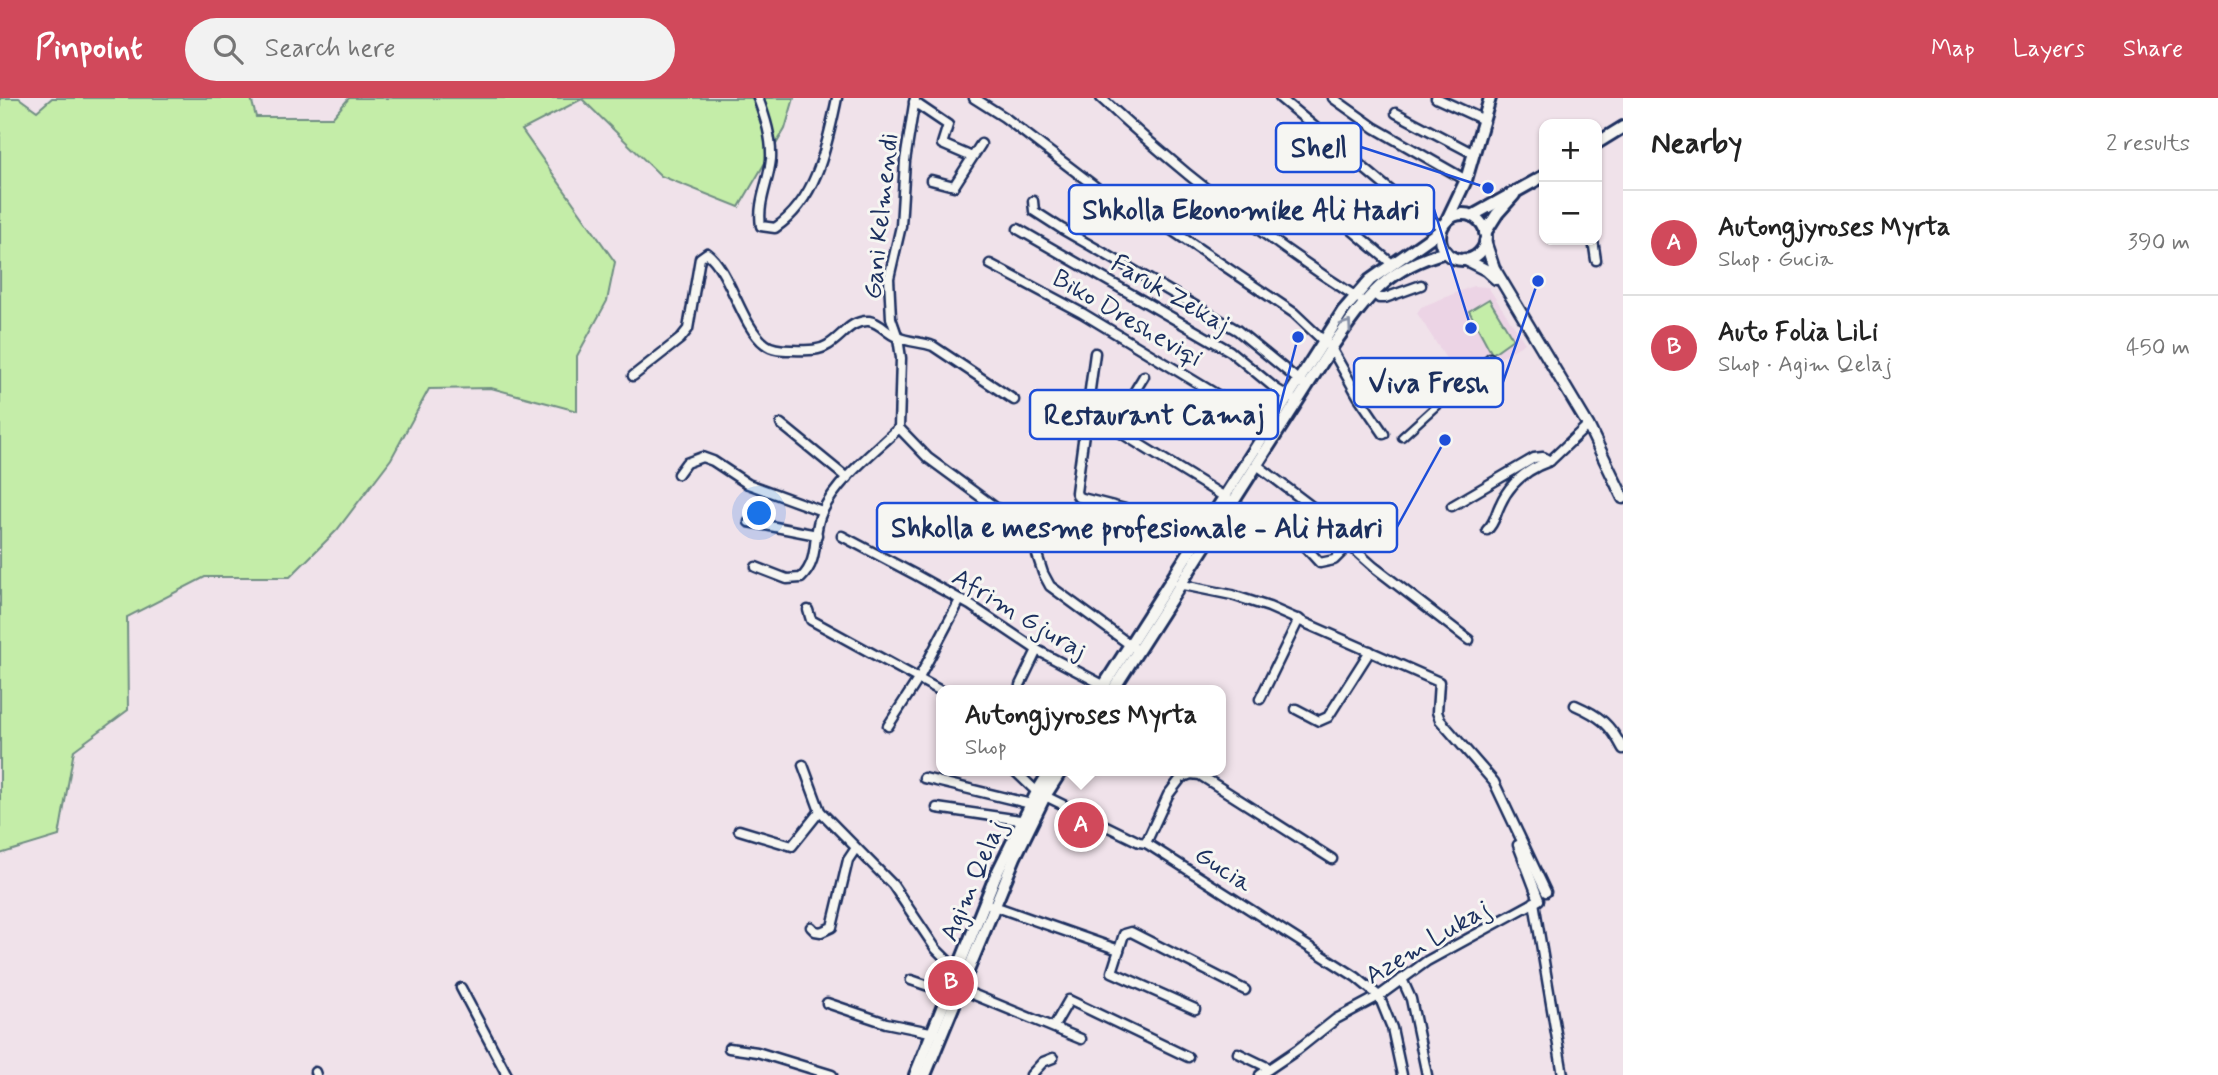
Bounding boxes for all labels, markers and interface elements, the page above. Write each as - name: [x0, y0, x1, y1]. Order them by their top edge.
- search box: [185, 18, 675, 81]
- text: Pinpoint: [35, 27, 143, 71]
- icon: search: [209, 30, 247, 68]
- text: Search here: [265, 32, 396, 66]
- text: Map: [1931, 34, 1975, 65]
- text: Layers: [2013, 34, 2085, 65]
- text: Share: [2123, 34, 2183, 65]
- map controls: [1539, 119, 1602, 245]
- button: +: [1539, 119, 1602, 182]
- callout: Shell: [1276, 123, 1361, 172]
- text: Nearby: [1651, 124, 1742, 163]
- text: 2 results: [2106, 129, 2190, 159]
- street label: Gani Kelmendi: [856, 131, 908, 301]
- text: Shell: [1291, 131, 1347, 168]
- button: −: [1539, 182, 1602, 245]
- callout: Shkolla Ekonomike Ali Hadri: [1069, 185, 1434, 234]
- text: Shkolla Ekonomike Ali Hadri: [1082, 193, 1420, 230]
- text: Autongjyroses Myrta: [1718, 211, 1950, 245]
- text: A: [1666, 228, 1682, 258]
- text: 390 m: [2128, 228, 2190, 258]
- text: Shop · Gucia: [1718, 245, 1833, 275]
- street label: Faruk Zekaj: [1105, 247, 1235, 342]
- street label: Biko Dresheviqi: [1046, 262, 1208, 375]
- text: Auto Folia LiLi: [1718, 316, 1878, 350]
- one-way arrow: [1339, 320, 1351, 333]
- text: B: [1667, 333, 1681, 363]
- text: 450 m: [2126, 333, 2190, 363]
- text: Shop · Agim Qelaj: [1718, 350, 1892, 380]
- callout: Viva Fresh: [1354, 358, 1503, 407]
- text: Viva Fresh: [1368, 366, 1490, 403]
- callout: Restaurant Camaj: [1030, 390, 1278, 439]
- text: Restaurant Camaj: [1044, 398, 1264, 435]
- your location: [742, 496, 776, 530]
- callout: Shkolla e mesme profesionale - Ali Hadri: [877, 503, 1397, 552]
- text: Shkolla e mesme profesionale - Ali Hadri: [891, 511, 1383, 548]
- street label: Afrim Gjuraj: [945, 561, 1093, 668]
- popup: [936, 685, 1226, 776]
- text: Autongjyroses Myrta: [965, 699, 1197, 733]
- text: Shop: [965, 733, 1007, 763]
- pin: A: [1058, 799, 1104, 851]
- street label: Agim Qelaj: [933, 815, 1015, 947]
- street label: Gucia: [1187, 838, 1259, 901]
- street label: Azem Lukaj: [1359, 892, 1497, 993]
- pin: B: [928, 957, 974, 1009]

